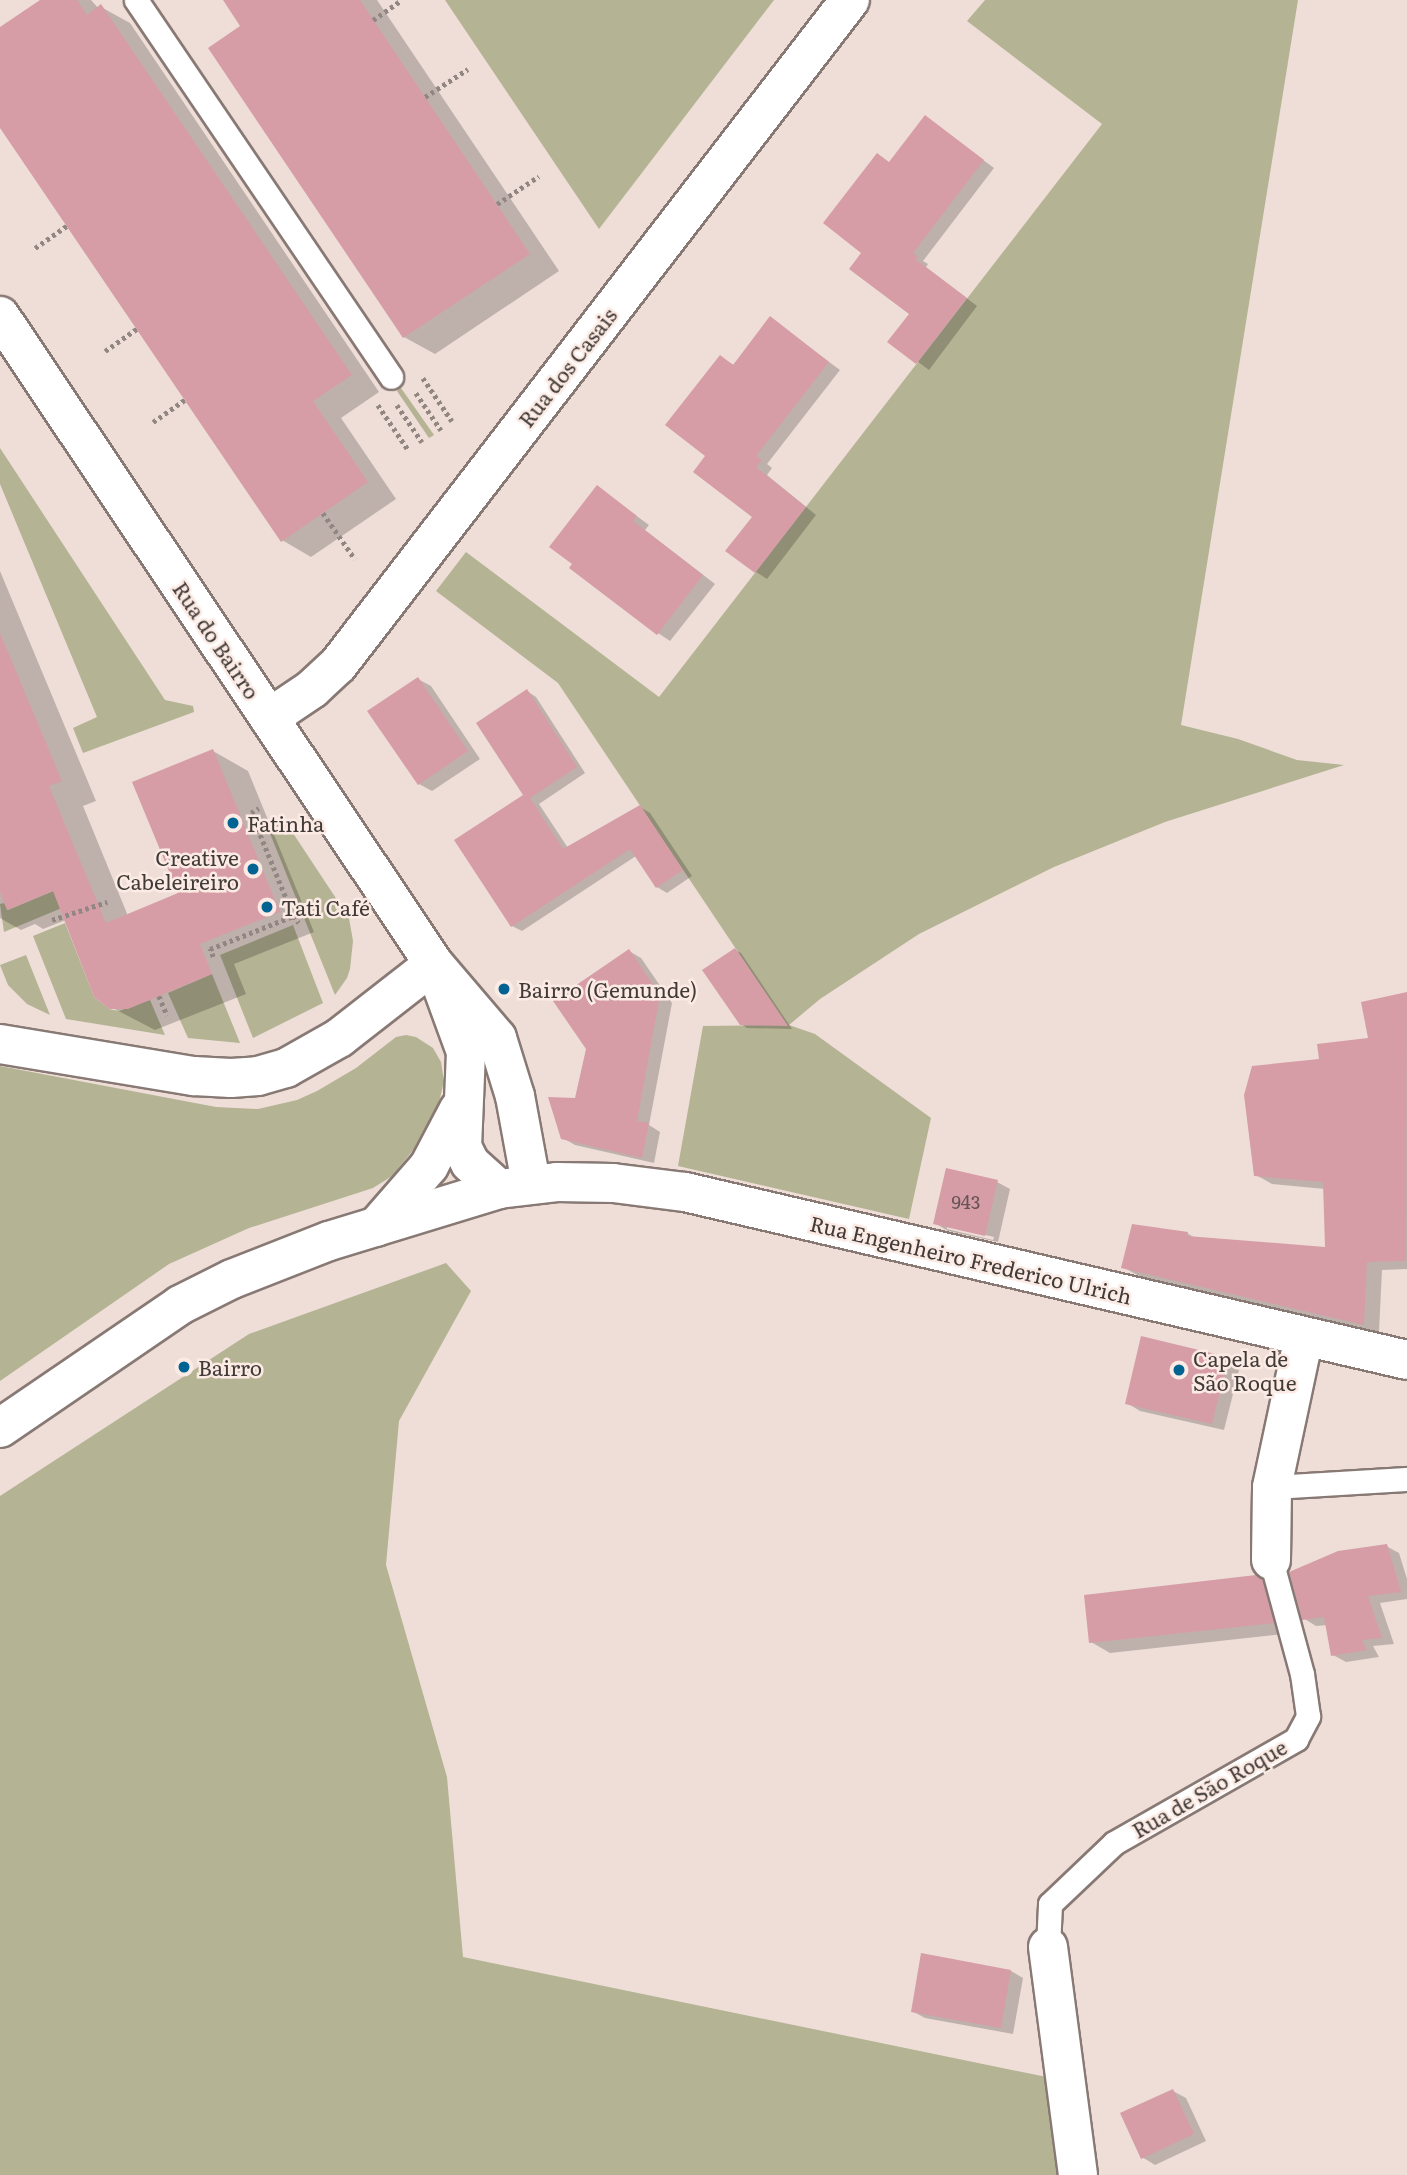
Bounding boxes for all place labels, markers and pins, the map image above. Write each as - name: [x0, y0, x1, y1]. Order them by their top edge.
- place label: Fatinha: [247, 810, 324, 836]
- marker: Fatinha: [225, 815, 241, 831]
- place label: Creative Cabeleireiro: [116, 844, 239, 894]
- marker: Creative Cabeleireiro: [245, 861, 261, 877]
- place label: Tati Café: [281, 894, 370, 920]
- marker: Tati Café: [259, 899, 275, 915]
- place label: Bairro (Gemunde): [518, 976, 697, 1002]
- marker: Bairro (Gemunde): [496, 981, 512, 997]
- place label: Capela de São Roque: [1193, 1345, 1297, 1395]
- place label: Bairro: [198, 1354, 262, 1380]
- marker: Bairro: [176, 1359, 192, 1375]
- marker: Capela de São Roque: [1171, 1362, 1187, 1378]

